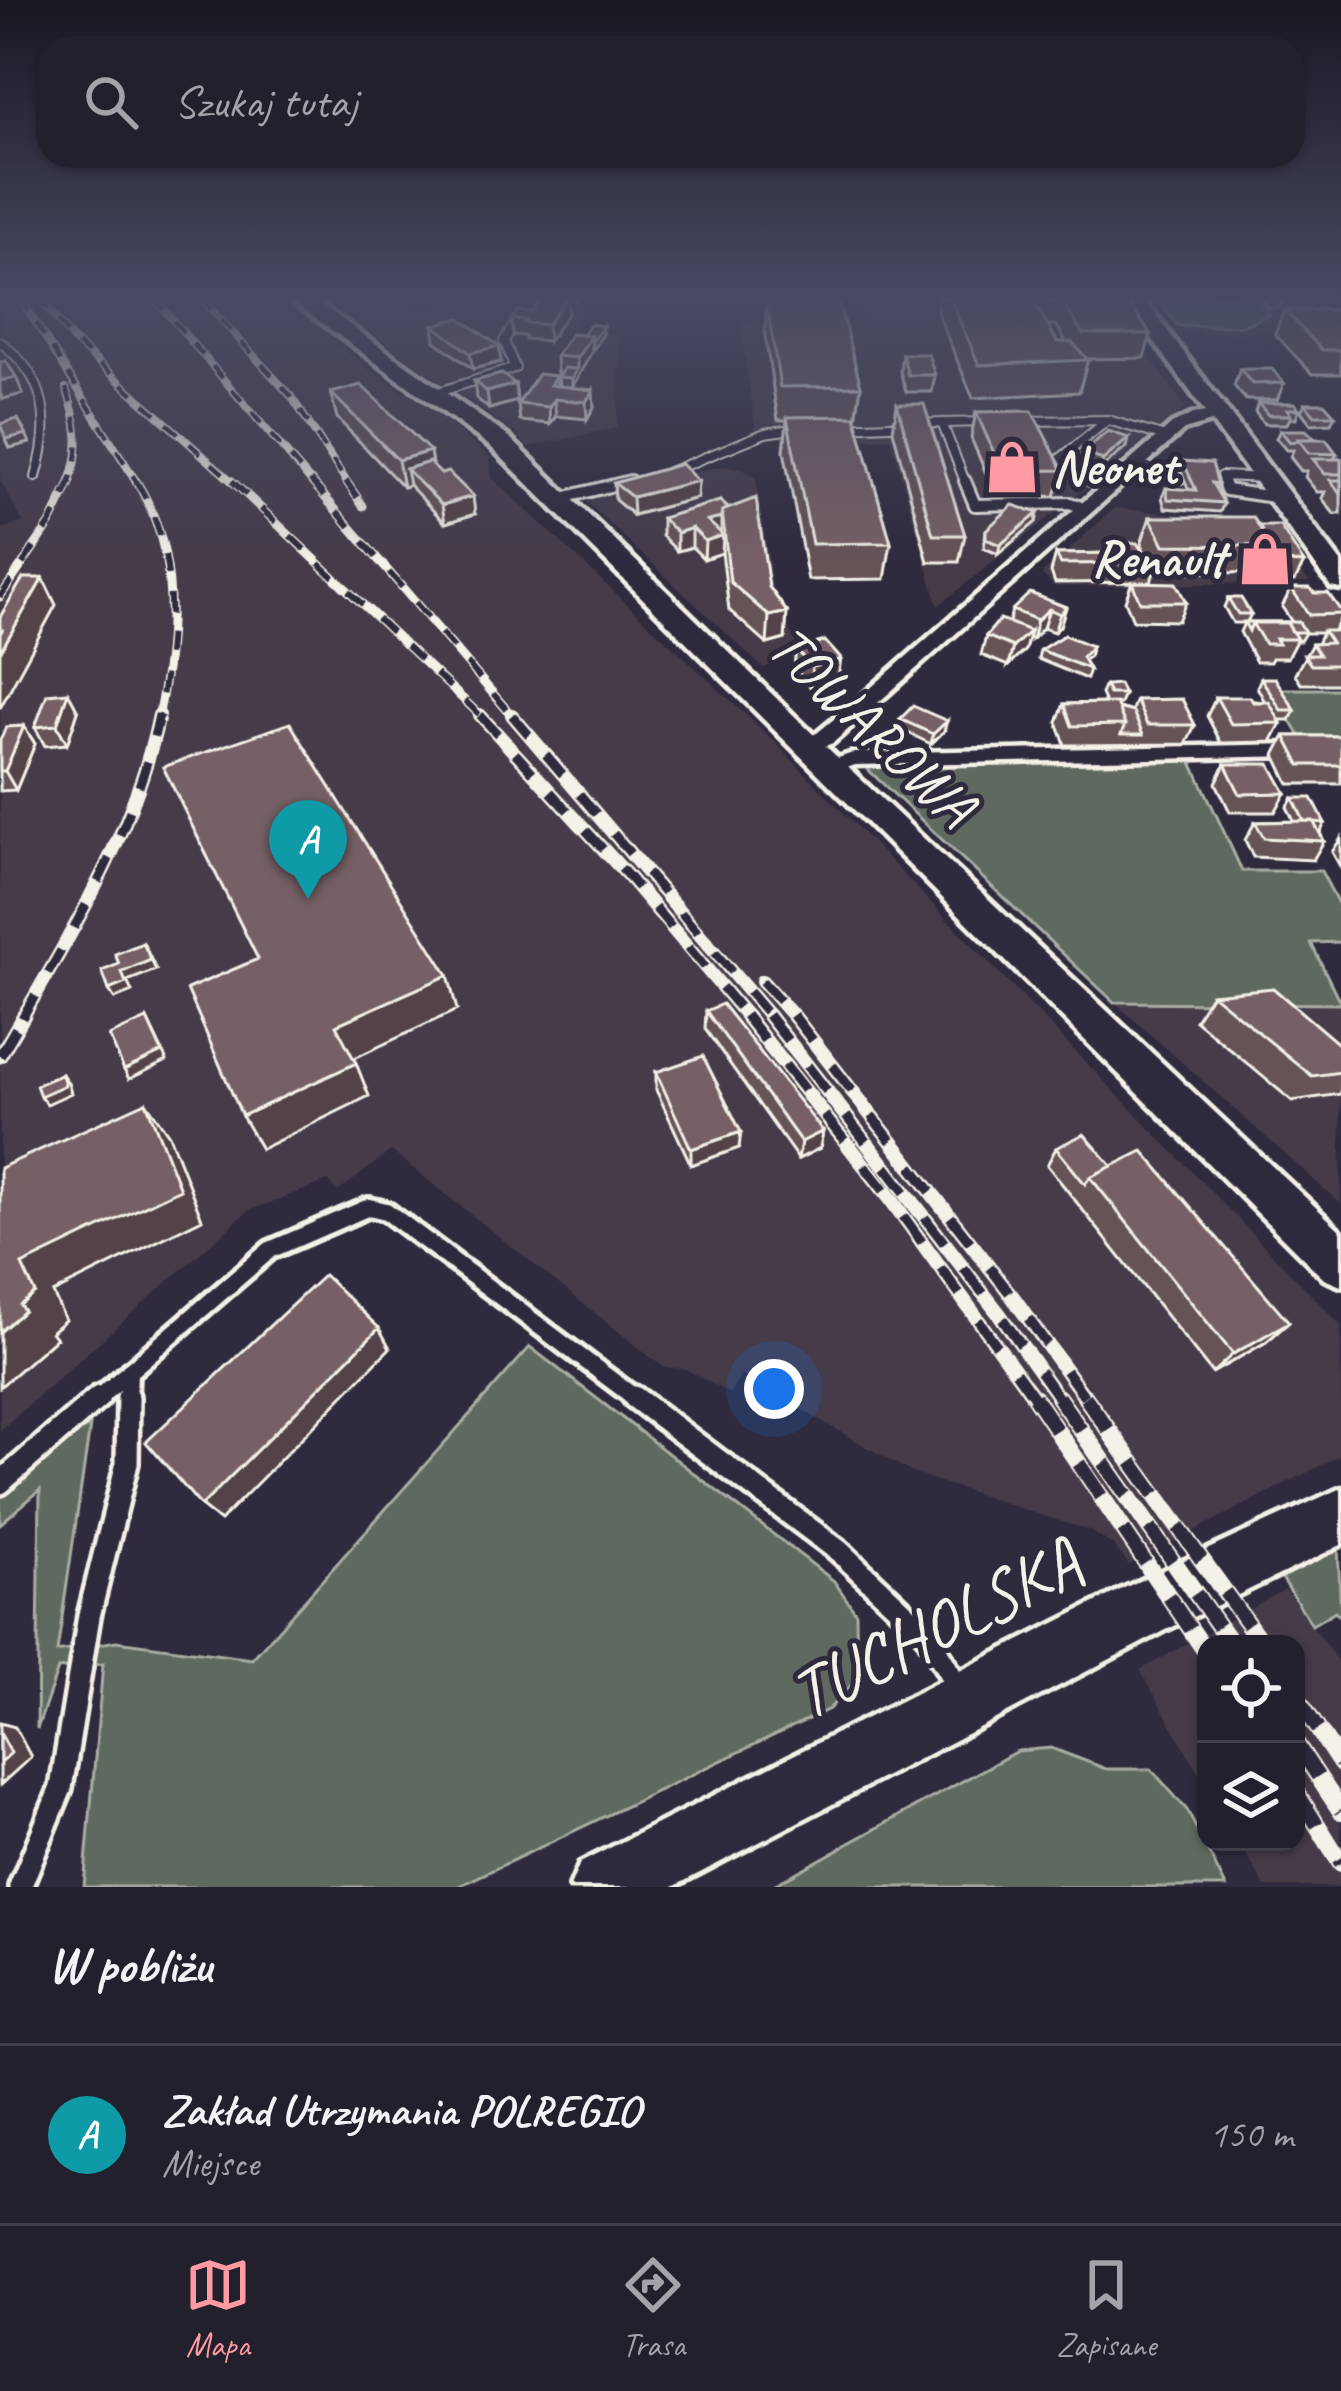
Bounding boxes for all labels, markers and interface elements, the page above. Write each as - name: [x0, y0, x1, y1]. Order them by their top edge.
- search box: [36, 36, 1305, 168]
- icon: search: [78, 69, 144, 135]
- text: Szukaj tutaj: [174, 74, 357, 131]
- place label: Neonet: [1052, 435, 1183, 499]
- shop icon: Neonet: [983, 438, 1041, 496]
- place label: Renault: [1092, 527, 1232, 591]
- shop icon: Renault: [1236, 530, 1294, 588]
- street label: TOWAROWA: [752, 607, 994, 845]
- pin: A: [269, 800, 347, 899]
- your location: [744, 1359, 804, 1419]
- street label: TUCHOLSKA: [774, 1515, 1097, 1740]
- map controls: [1197, 1635, 1305, 1851]
- button: locate: [1197, 1635, 1305, 1743]
- button: layers: [1197, 1743, 1305, 1851]
- text: W pobliżu: [48, 1933, 211, 1997]
- text: Zakład Utrzymania POLREGIO: [162, 2082, 639, 2139]
- text: A: [77, 2110, 97, 2159]
- text: 150 m: [1209, 2110, 1293, 2159]
- text: Miejsce: [162, 2139, 259, 2188]
- tab: Mapa: [185, 2252, 251, 2366]
- tab: Trasa: [620, 2252, 686, 2366]
- tab: Zapisane: [1056, 2252, 1156, 2366]

